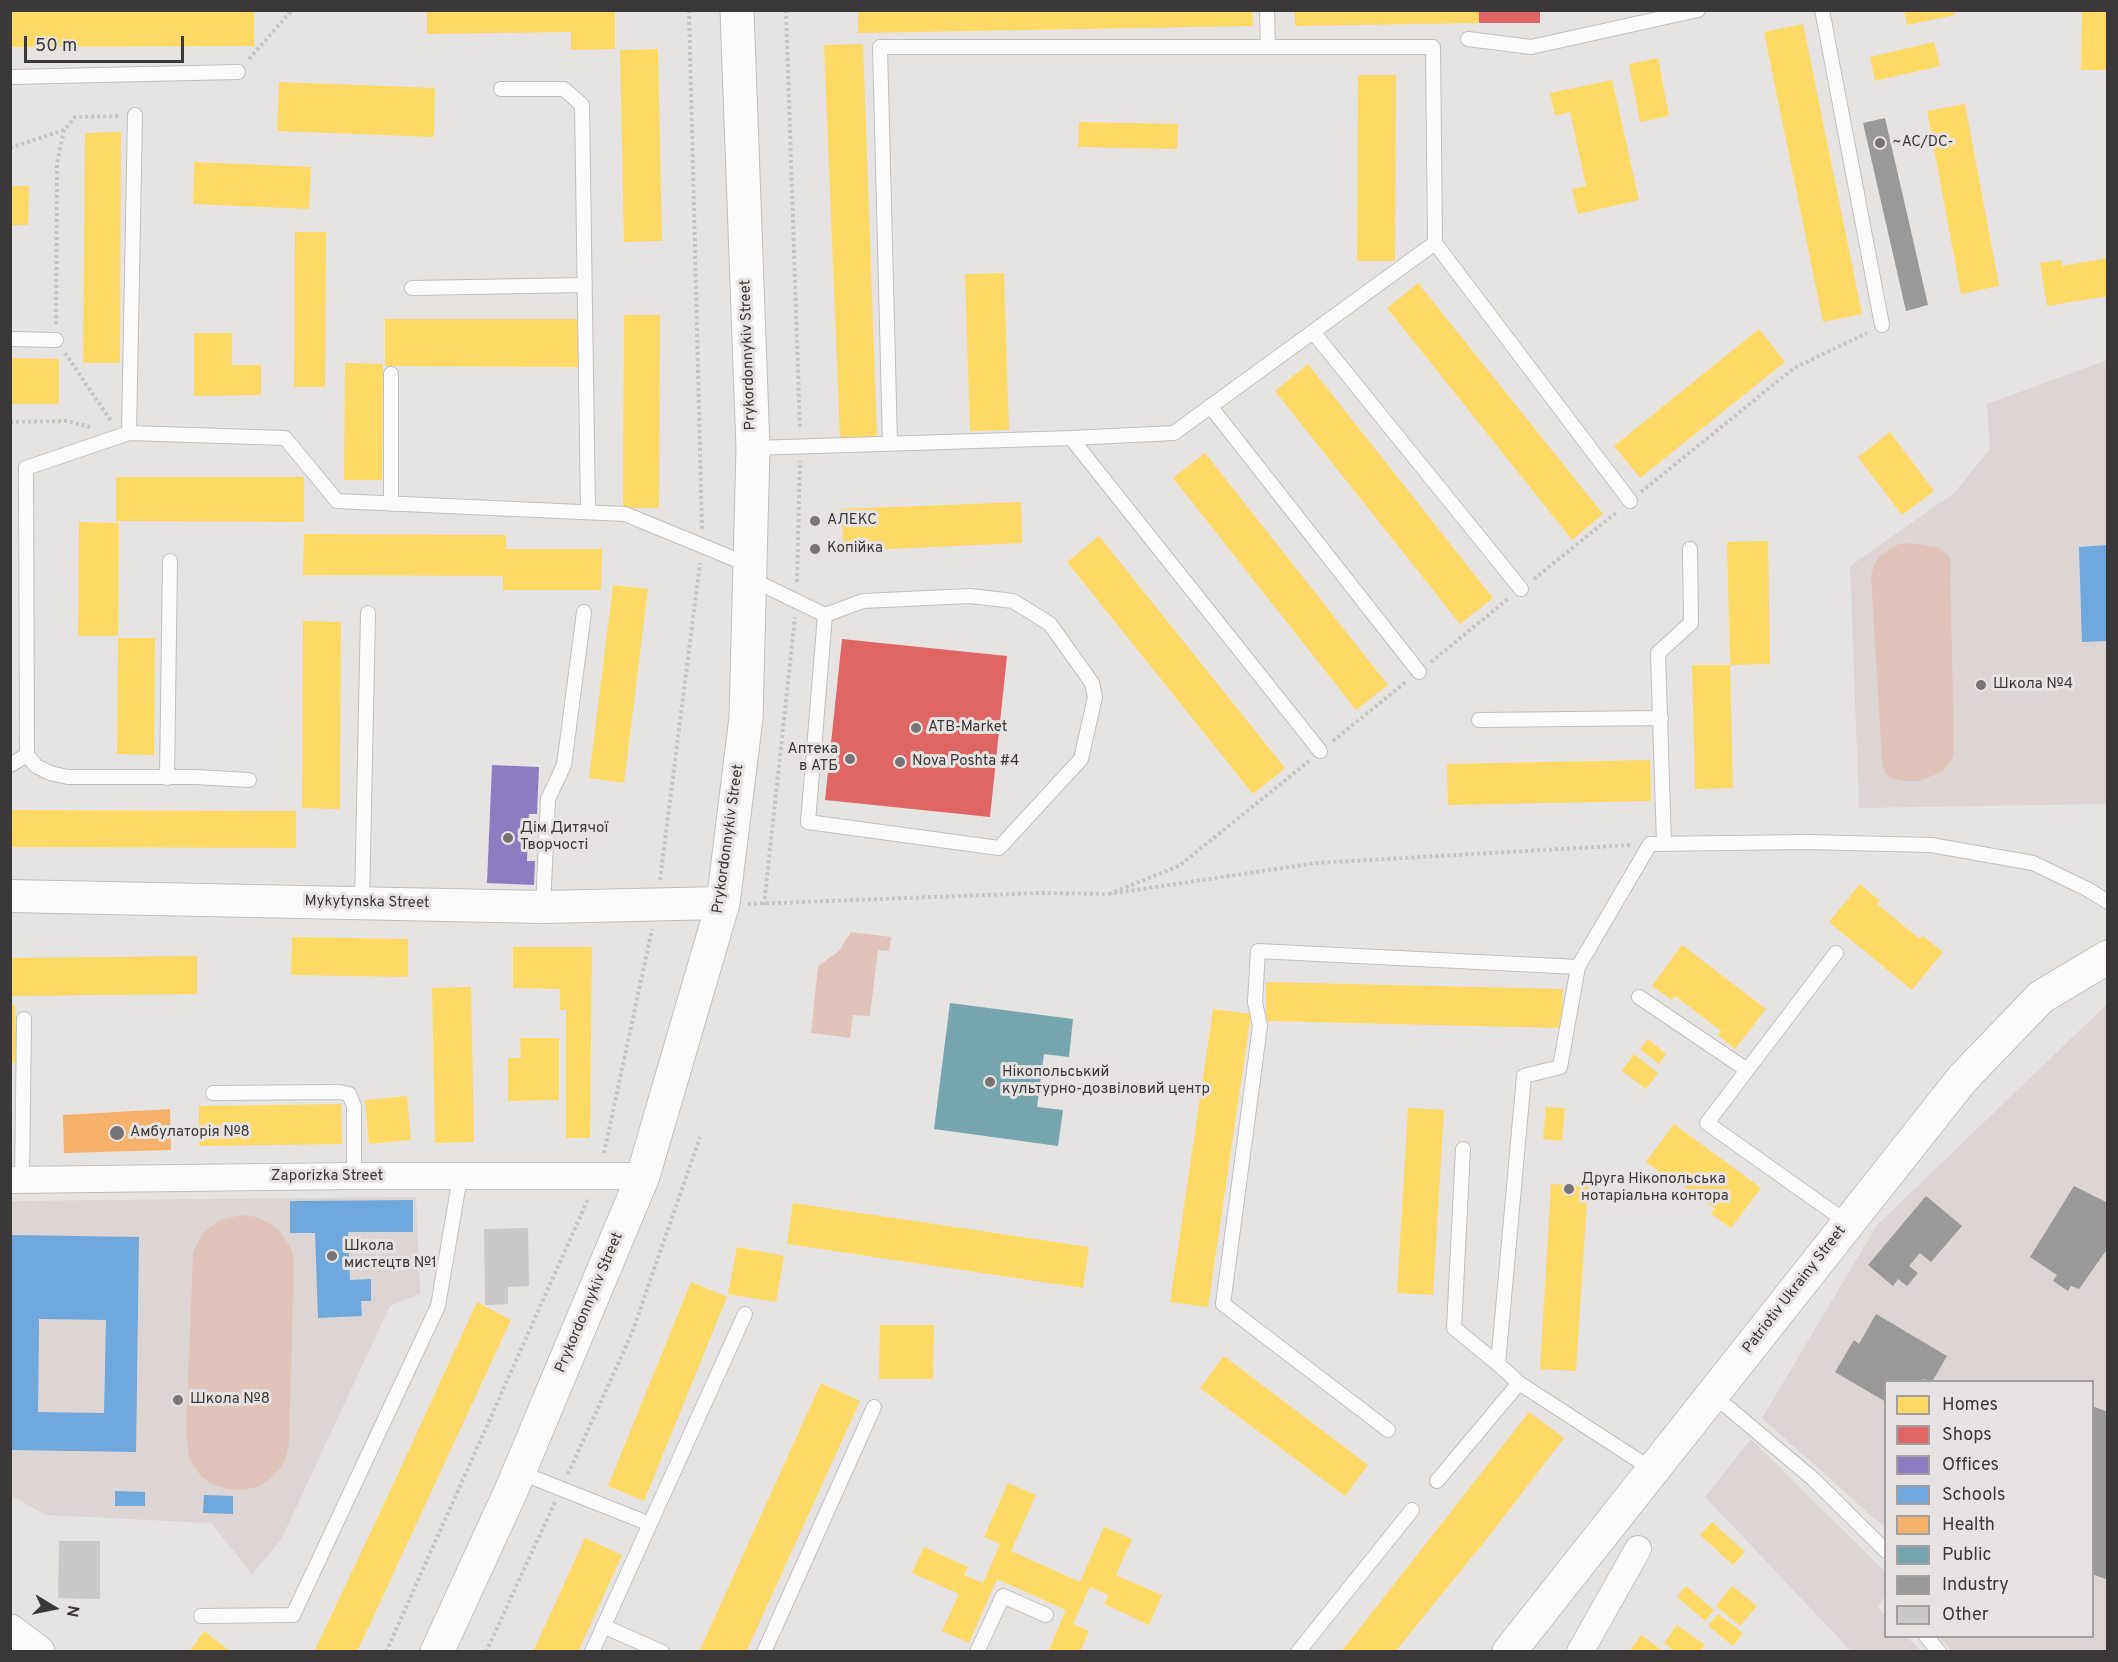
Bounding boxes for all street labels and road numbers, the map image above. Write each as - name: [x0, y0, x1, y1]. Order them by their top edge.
- street label: Prykordonnykiv Street: [737, 279, 761, 431]
- street label: Prykordonnykiv Street: [710, 763, 748, 915]
- street label: Mykytynska Street: [304, 893, 430, 913]
- street label: Zaporizka Street: [271, 1168, 383, 1186]
- street label: Patriotiv Ukrainy Street: [1740, 1223, 1850, 1357]
- street label: Prykordonnykiv Street: [552, 1230, 628, 1376]

